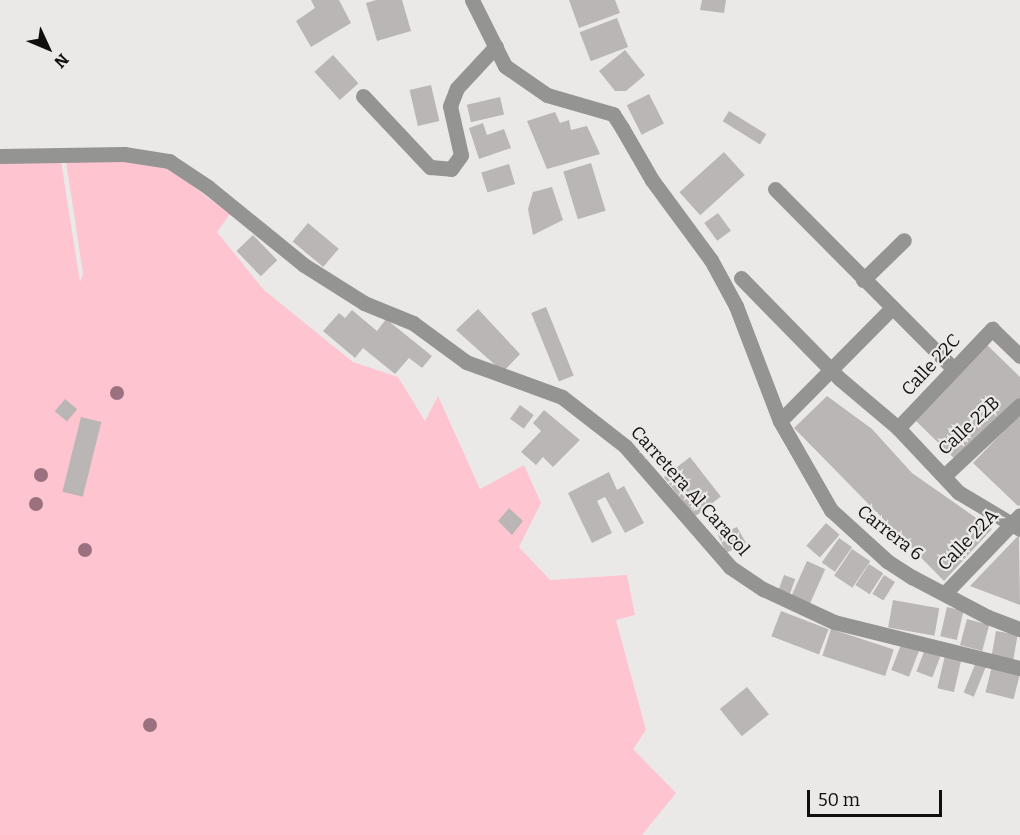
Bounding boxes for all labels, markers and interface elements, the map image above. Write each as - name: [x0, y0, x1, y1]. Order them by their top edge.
- north arrow: [18, 18, 78, 78]
- text: N: [50, 50, 72, 72]
- street label: Calle 22C: [897, 330, 965, 400]
- street label: Calle 22B: [934, 392, 1004, 460]
- street label: Carretera Al Caracol: [626, 422, 754, 560]
- street label: Carrera 6: [853, 501, 927, 565]
- street label: Calle 22A: [933, 505, 1003, 575]
- scale bar: [810, 778, 945, 816]
- text: 50 m: [818, 789, 860, 811]

